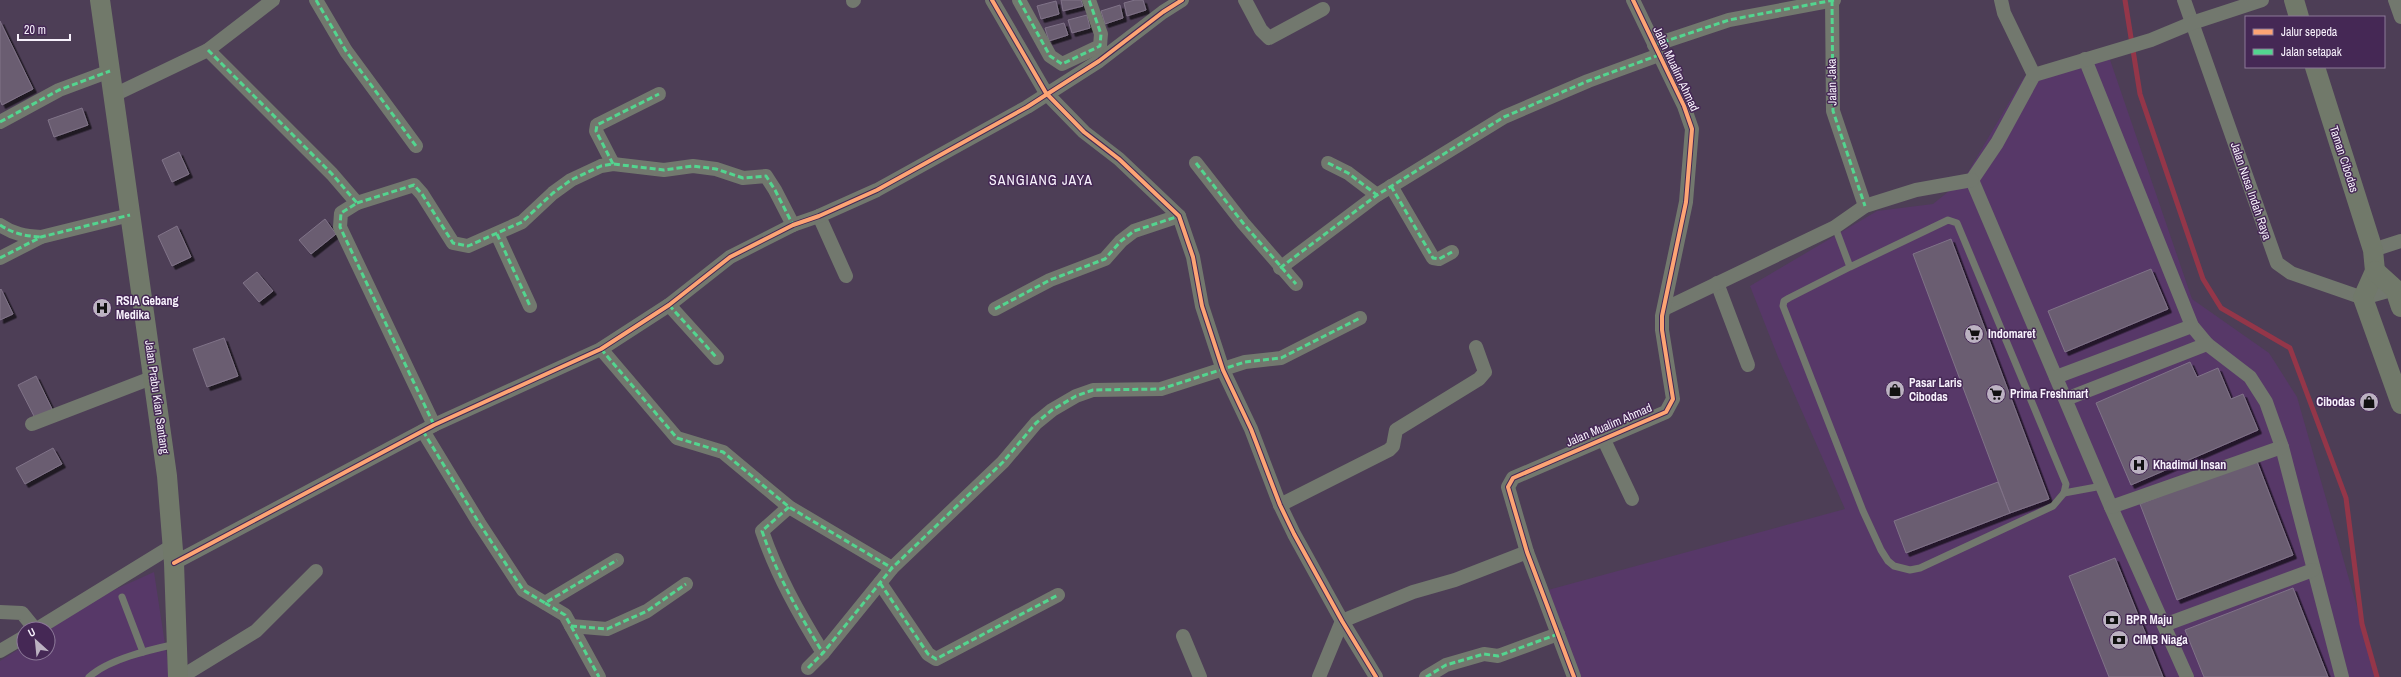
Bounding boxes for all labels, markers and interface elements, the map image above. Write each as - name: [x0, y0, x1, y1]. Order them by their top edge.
- scale bar: [18, 16, 70, 42]
- legend: [2245, 16, 2385, 68]
- text: 20 m: [24, 22, 46, 38]
- street label: Jalan Mualim Ahmad: [1649, 24, 1703, 114]
- text: Jalur sepeda: [2281, 24, 2338, 40]
- text: Jalan setapak: [2281, 44, 2342, 60]
- street label: Jalan Jaka: [1824, 58, 1840, 106]
- street label: Taman Cibodas: [2326, 124, 2362, 194]
- street label: Jalan Nusa Indah Raya: [2227, 140, 2275, 242]
- district label: SANGIANG JAYA: [989, 171, 1093, 189]
- place label: RSIA Gebang Medika: [116, 293, 179, 323]
- hospital icon: RSIA Gebang Medika: [91, 297, 113, 319]
- supermarket icon: Indomaret: [1963, 323, 1985, 345]
- place label: Indomaret: [1988, 326, 2036, 342]
- street label: Jalan Prabu Kian Santang: [141, 339, 173, 456]
- place label: Pasar Laris Cibodas: [1909, 375, 1963, 405]
- shop icon: Pasar Laris Cibodas: [1884, 379, 1906, 401]
- supermarket icon: Prima Freshmart: [1985, 383, 2007, 405]
- place label: Prima Freshmart: [2010, 386, 2089, 402]
- shop icon: Cibodas: [2358, 391, 2380, 413]
- place label: Cibodas: [2316, 394, 2356, 410]
- street label: Jalan Mualim Ahmad: [1564, 400, 1654, 450]
- hospital icon: Khadimul Insan: [2128, 454, 2150, 476]
- place label: Khadimul Insan: [2153, 457, 2226, 473]
- bank icon: BPR Maju: [2101, 609, 2123, 631]
- place label: BPR Maju: [2126, 612, 2172, 628]
- north arrow: [16, 621, 56, 661]
- text: U: [25, 624, 38, 640]
- bank icon: CIMB Niaga: [2108, 629, 2130, 651]
- place label: CIMB Niaga: [2133, 632, 2188, 648]

